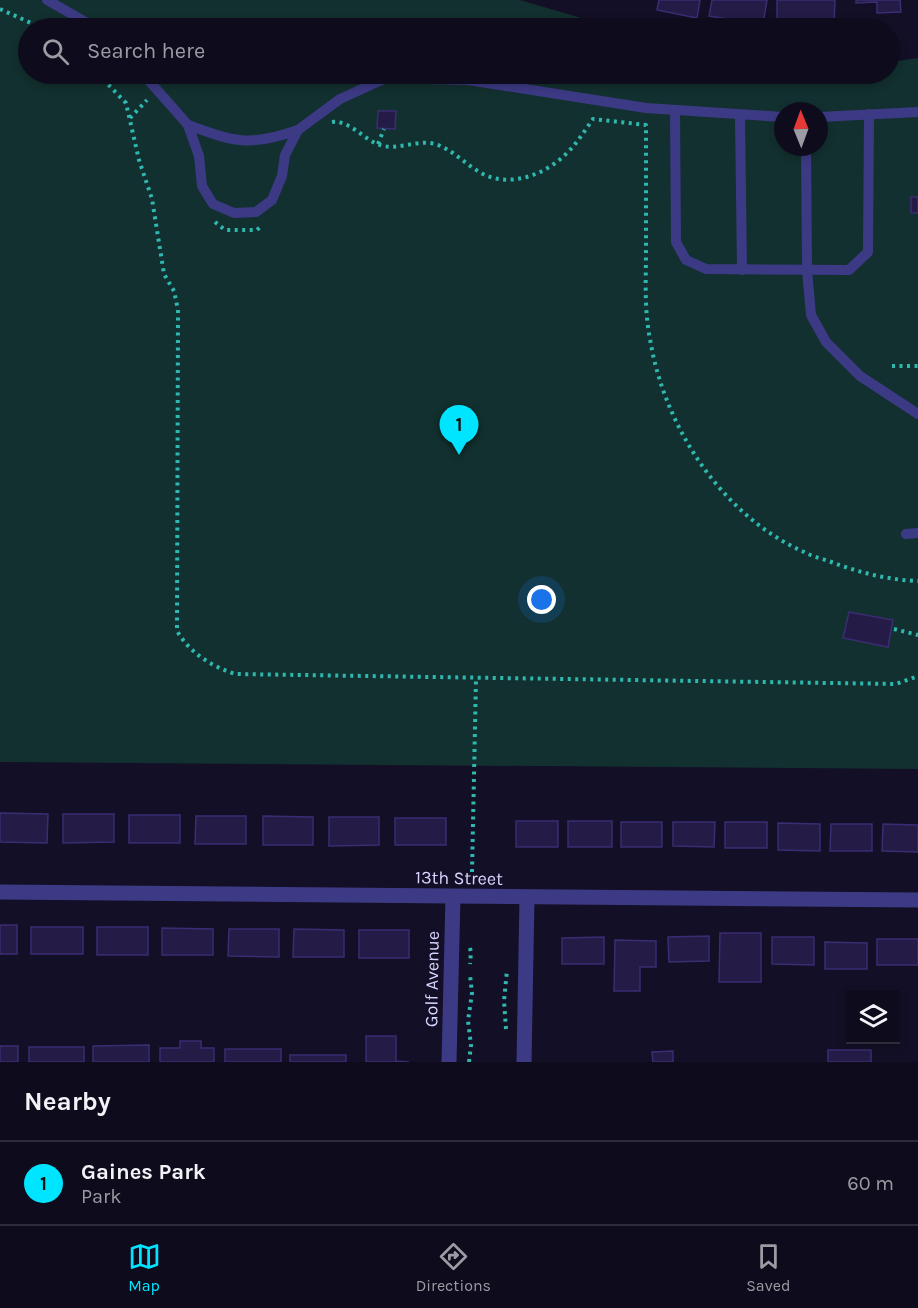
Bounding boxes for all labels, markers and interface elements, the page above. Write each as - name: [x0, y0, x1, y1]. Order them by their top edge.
- search box: [18, 18, 900, 84]
- icon: search: [39, 35, 72, 68]
- text: Search here: [87, 38, 205, 64]
- north arrow: [774, 102, 828, 156]
- pin: 1: [440, 406, 478, 455]
- your location: [527, 585, 556, 614]
- street label: 13th Street: [415, 866, 503, 890]
- street label: Golf Avenue: [420, 931, 444, 1027]
- map controls: [846, 990, 900, 1044]
- button: layers: [846, 990, 900, 1044]
- text: Nearby: [24, 1086, 111, 1117]
- text: Gaines Park: [81, 1159, 206, 1185]
- text: 1: [40, 1172, 47, 1195]
- text: 60 m: [847, 1172, 894, 1195]
- text: Park: [81, 1185, 122, 1208]
- tab: Map: [128, 1240, 161, 1295]
- tab: Directions: [416, 1240, 491, 1295]
- tab: Saved: [746, 1240, 790, 1295]

